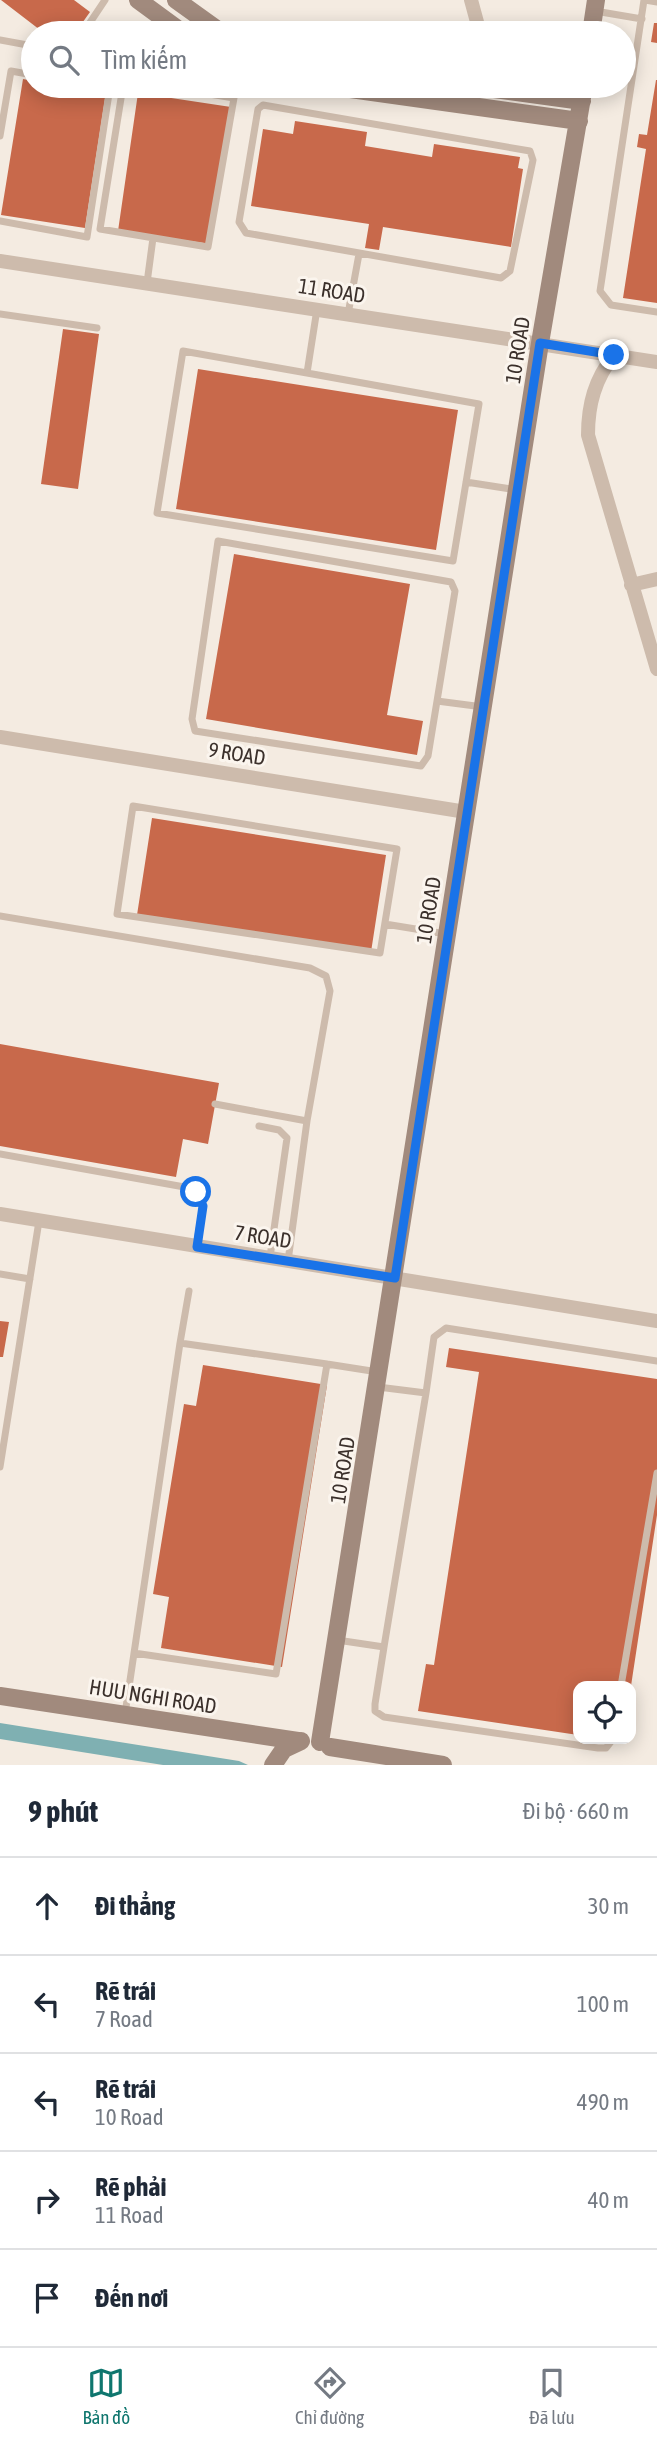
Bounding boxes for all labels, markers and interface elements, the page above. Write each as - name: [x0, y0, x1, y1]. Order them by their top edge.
- search box: [21, 21, 636, 98]
- icon: search: [45, 41, 83, 79]
- text: Tìm kiếm: [101, 45, 187, 75]
- street label: 11 ROAD: [297, 273, 367, 307]
- street label: 10 ROAD: [500, 315, 534, 385]
- route end: [598, 339, 629, 370]
- street label: 9 ROAD: [207, 737, 267, 769]
- street label: 10 ROAD: [411, 875, 445, 945]
- route start: [180, 1176, 211, 1207]
- street label: 7 ROAD: [233, 1220, 293, 1252]
- street label: 10 ROAD: [325, 1435, 359, 1505]
- street label: HUU NGHI ROAD: [88, 1674, 218, 1718]
- map controls: [573, 1681, 636, 1744]
- button: locate: [573, 1681, 636, 1744]
- text: 9 phút: [28, 1794, 98, 1828]
- text: Đi bộ · 660 m: [523, 1798, 629, 1824]
- icon: ahead: [28, 1887, 66, 1925]
- text: Đi thẳng: [95, 1891, 175, 1921]
- text: 30 m: [588, 1893, 629, 1919]
- text: Rẽ trái: [95, 1976, 156, 2006]
- icon: left: [28, 1985, 66, 2023]
- text: 100 m: [577, 1991, 629, 2017]
- text: 7 Road: [95, 2006, 153, 2032]
- text: Rẽ trái: [95, 2074, 156, 2104]
- icon: left: [28, 2083, 66, 2121]
- text: 490 m: [577, 2089, 629, 2115]
- text: 10 Road: [95, 2104, 164, 2130]
- text: Rẽ phải: [95, 2172, 166, 2202]
- icon: right: [28, 2181, 66, 2219]
- text: 40 m: [588, 2187, 629, 2213]
- text: 11 Road: [95, 2202, 164, 2228]
- icon: arrive: [28, 2279, 66, 2317]
- text: Đến nơi: [95, 2283, 168, 2313]
- tab: Bản đồ: [82, 2364, 130, 2428]
- tab: Chỉ đường: [295, 2364, 364, 2428]
- tab: Đã lưu: [529, 2364, 575, 2428]

